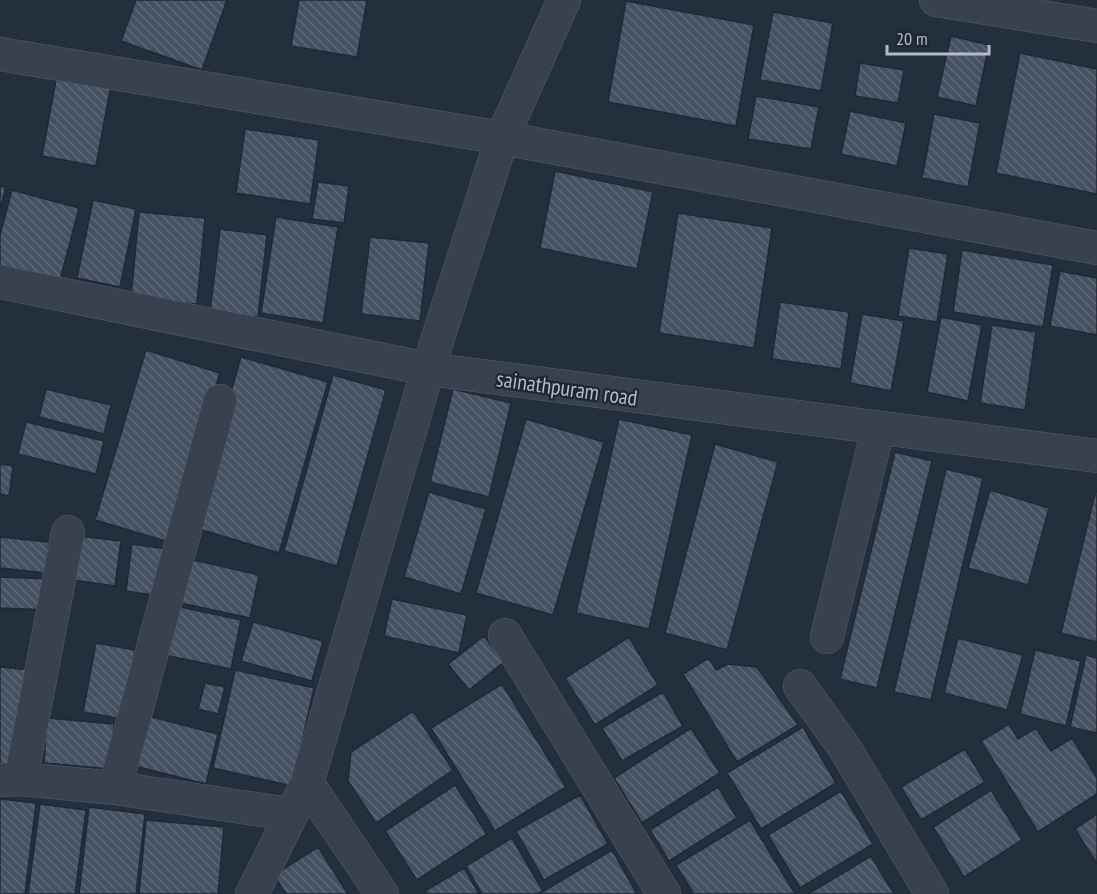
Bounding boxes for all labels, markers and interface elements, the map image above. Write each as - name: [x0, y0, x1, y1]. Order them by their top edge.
- scale bar: [887, 18, 989, 56]
- text: 20 m: [896, 27, 928, 50]
- street label: sainathpuram road: [495, 364, 639, 412]

